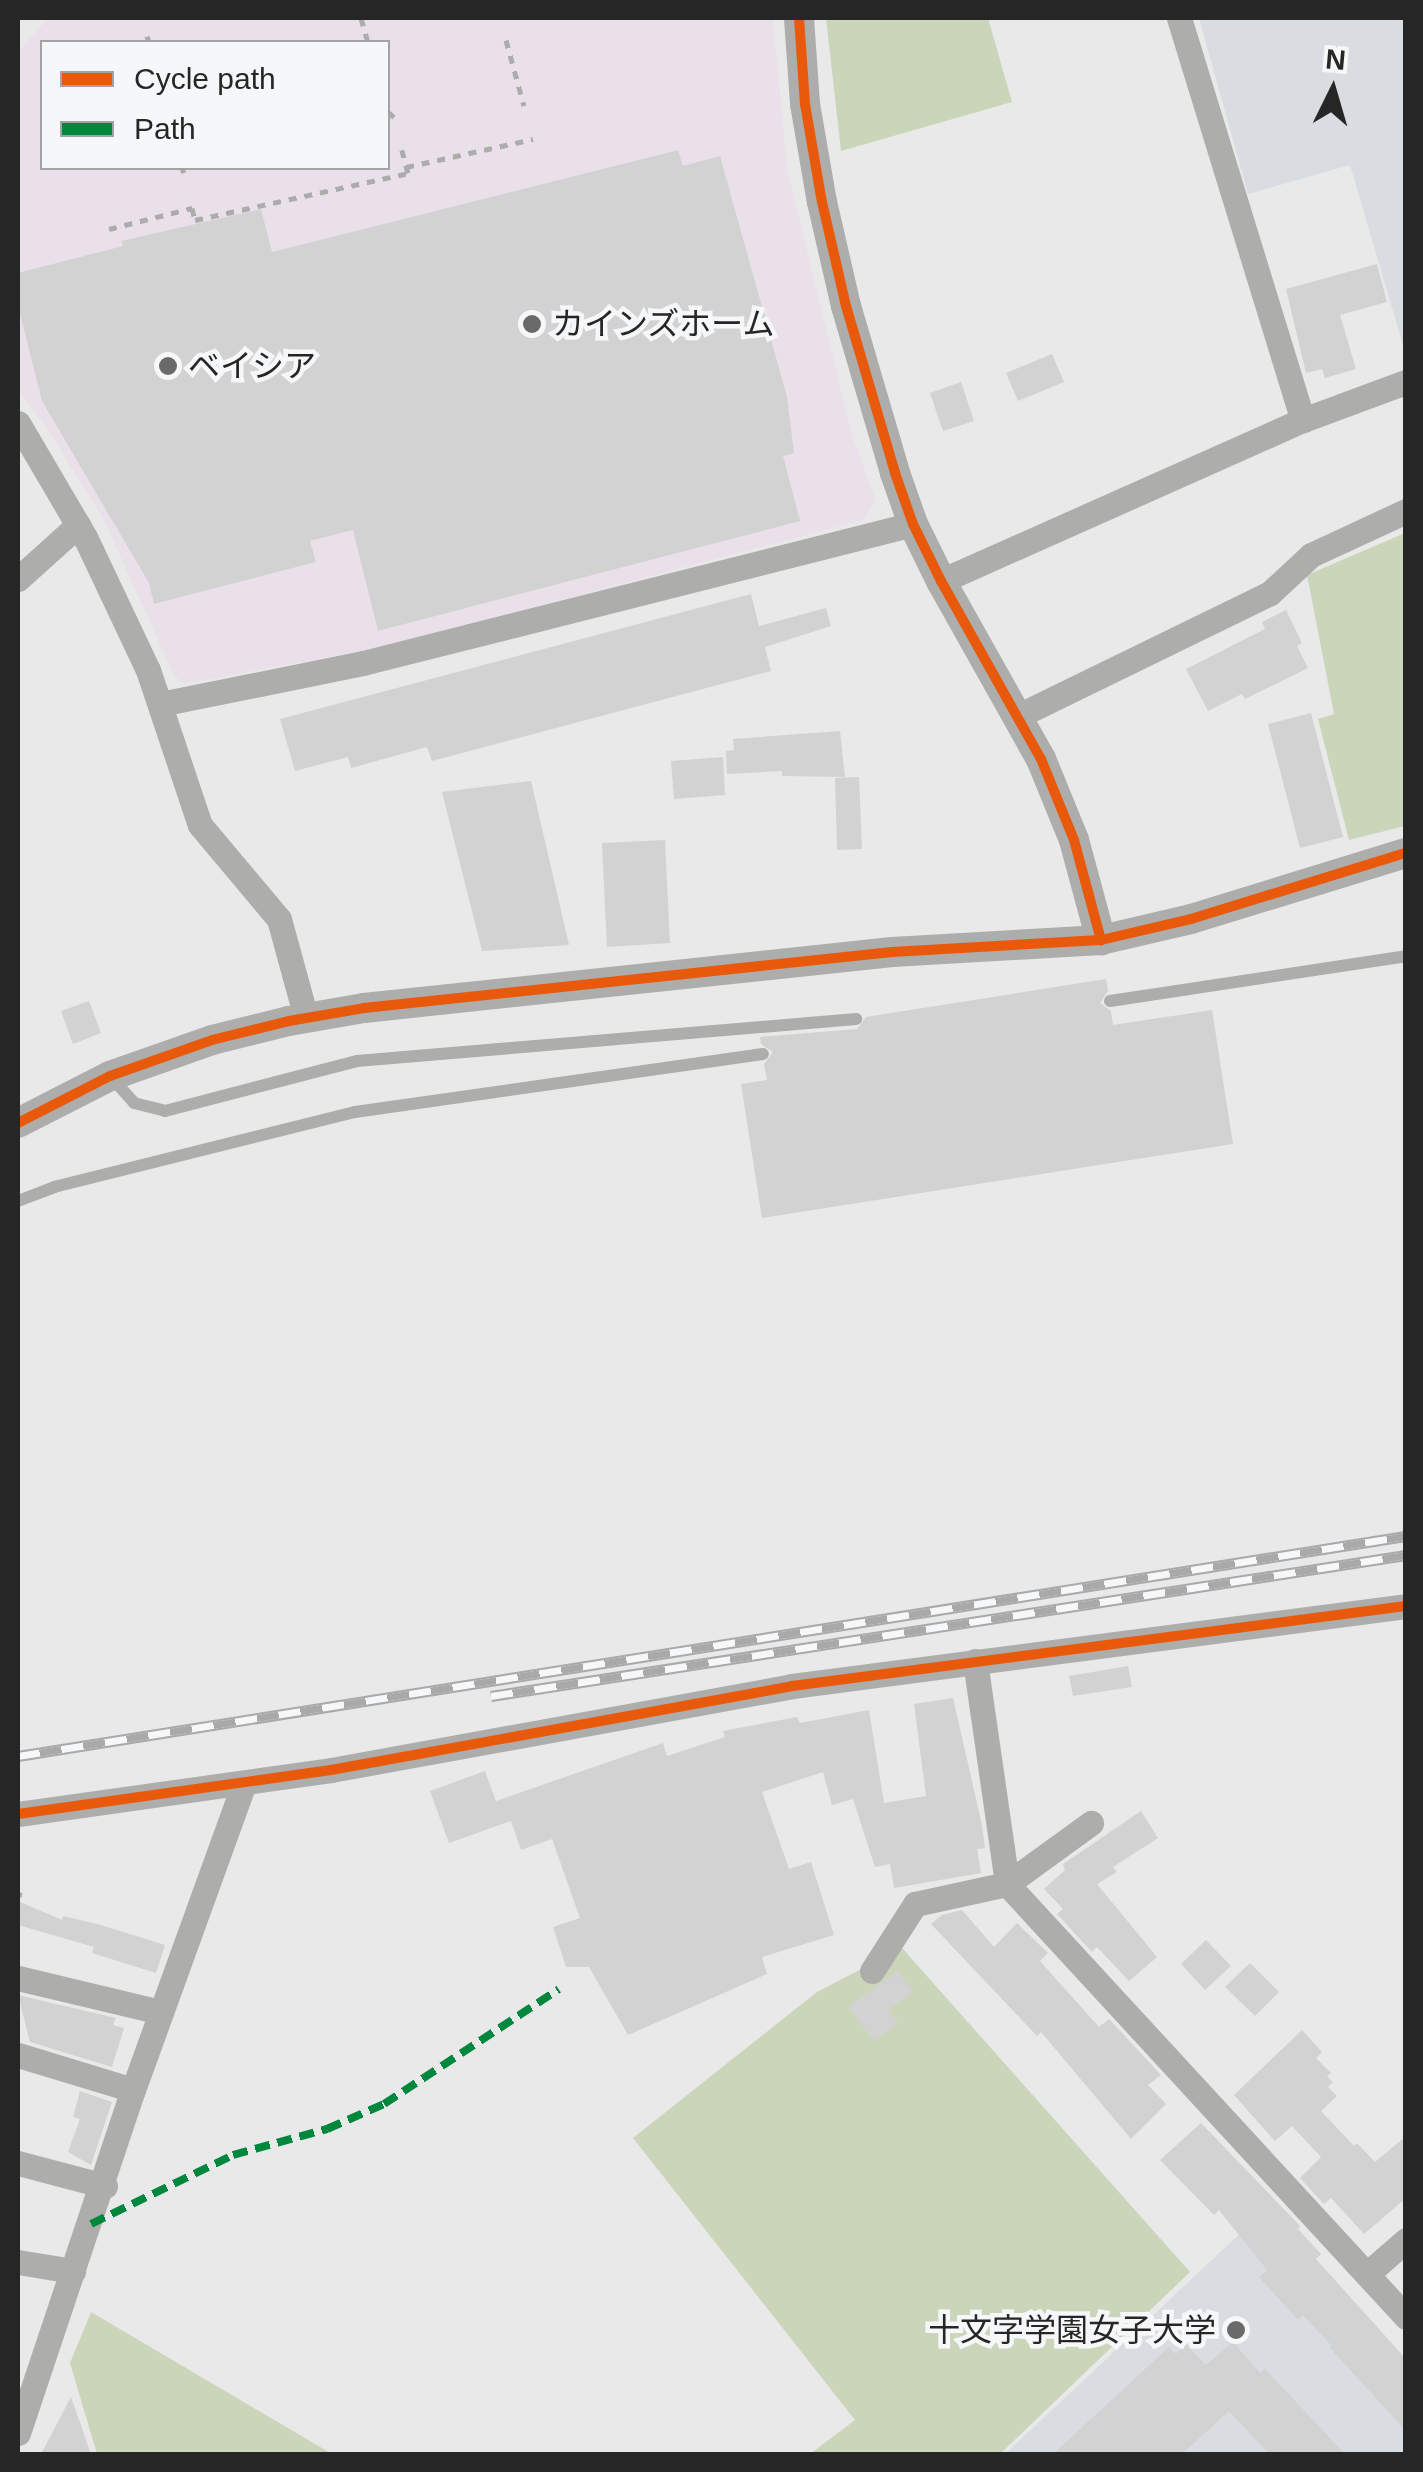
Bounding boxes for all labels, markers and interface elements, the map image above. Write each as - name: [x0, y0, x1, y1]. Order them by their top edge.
- legend: [40, 40, 390, 170]
- north arrow: [1283, 40, 1383, 140]
- text: N: [1324, 43, 1347, 76]
- text: Cycle path: [134, 62, 276, 95]
- text: Path: [134, 112, 196, 145]
- place label: カインズホーム: [552, 305, 776, 343]
- marker: カインズホーム: [521, 313, 543, 335]
- place label: ベイシア: [188, 347, 316, 385]
- marker: ベイシア: [157, 355, 179, 377]
- place label: 十文字学園女子大学: [928, 2311, 1216, 2349]
- marker: 十文字学園女子大学: [1225, 2319, 1247, 2341]

